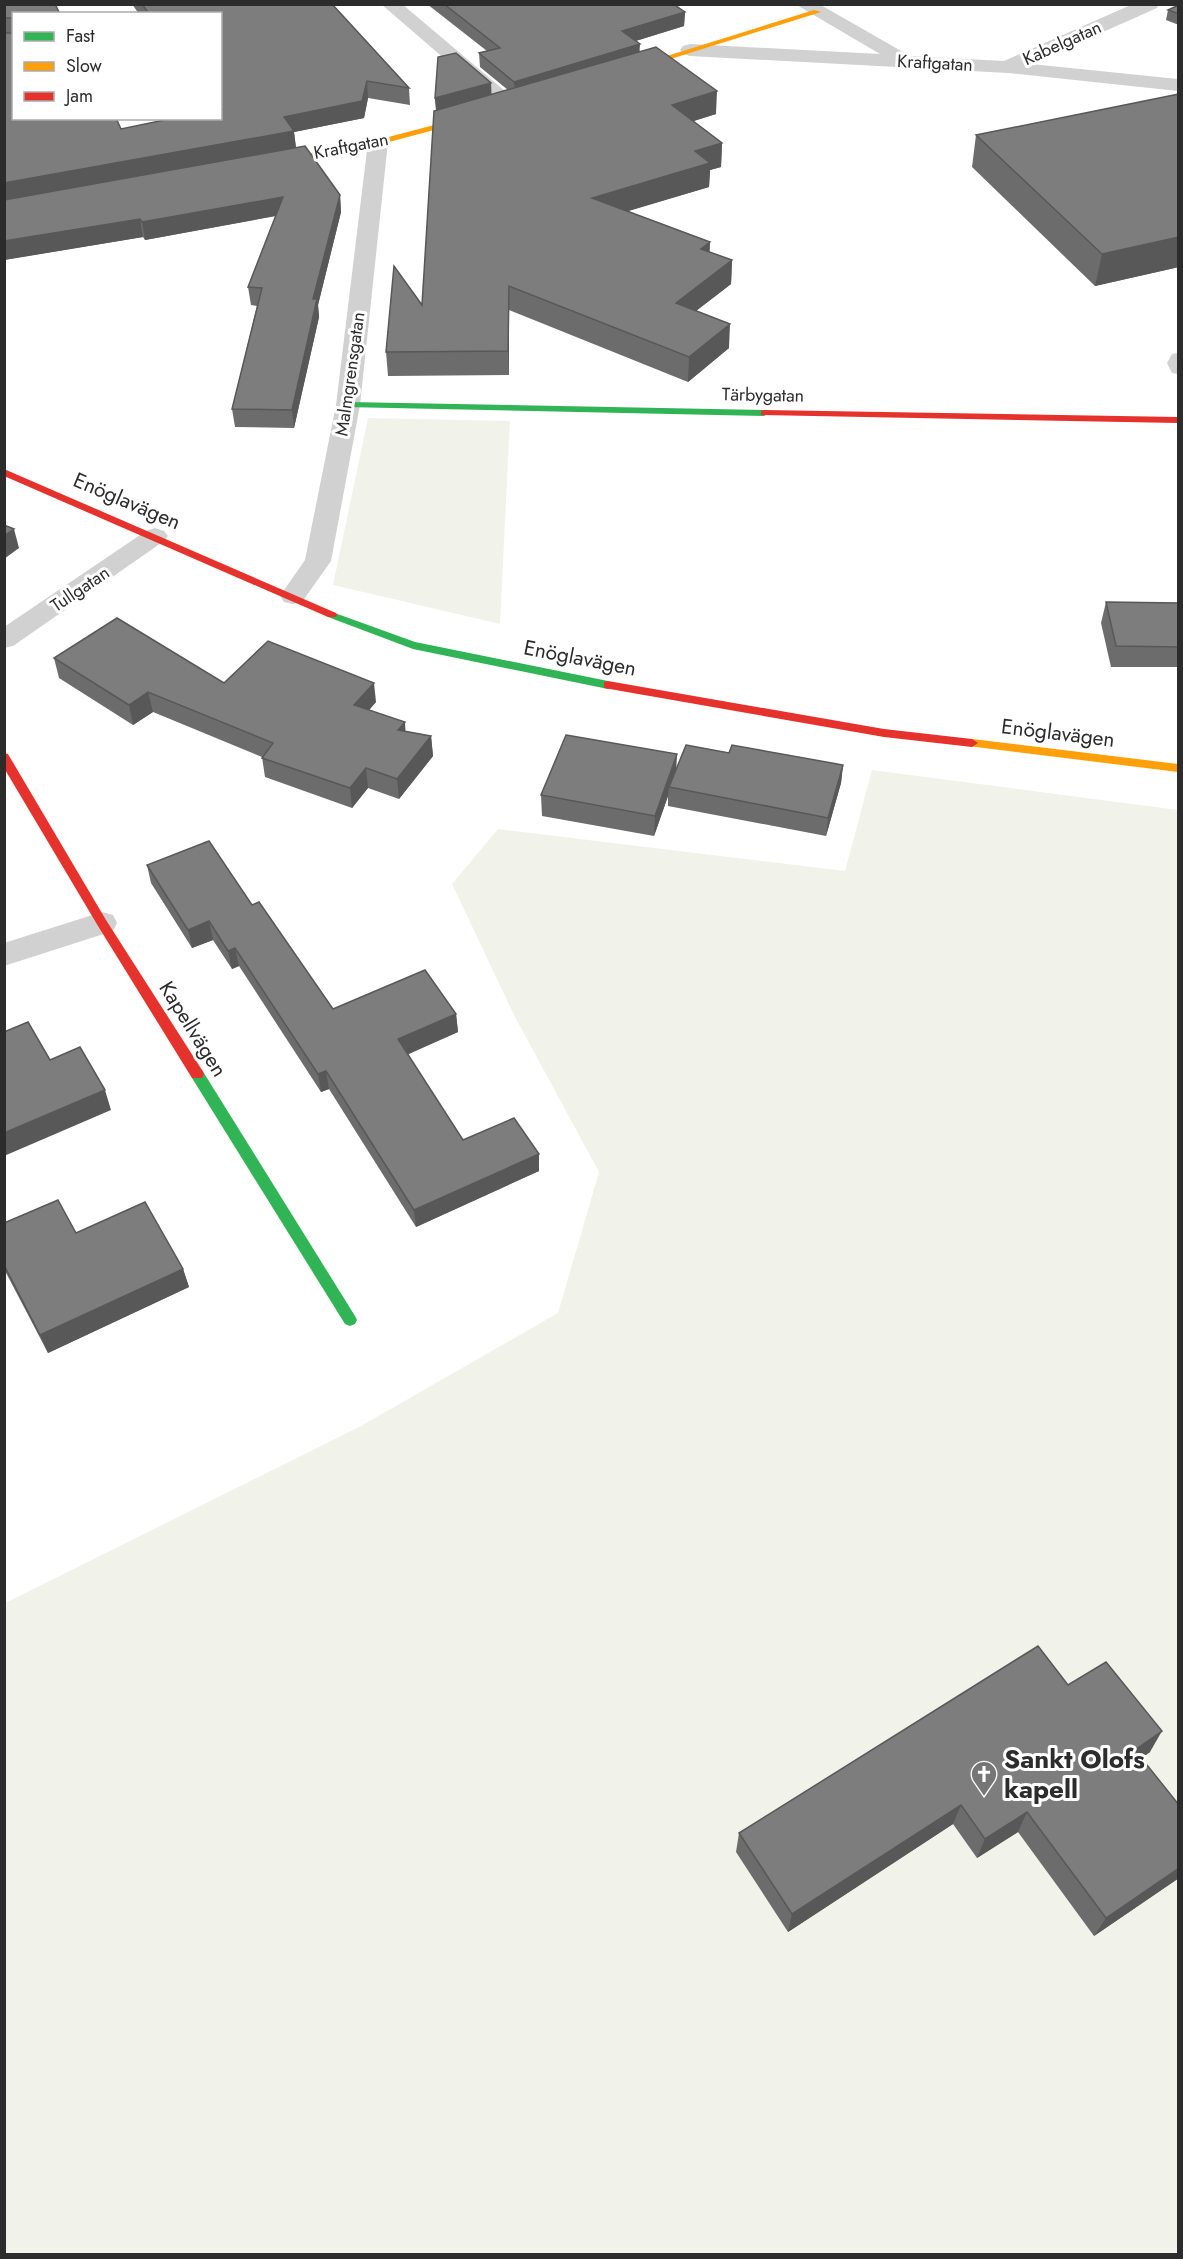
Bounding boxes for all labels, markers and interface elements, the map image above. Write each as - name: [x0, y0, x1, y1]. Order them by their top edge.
- legend: [12, 12, 222, 120]
- street label: Kabelgatan: [1018, 14, 1106, 72]
- text: Fast: [66, 23, 95, 49]
- street label: Kraftgatan: [896, 48, 974, 78]
- text: Slow: [66, 53, 103, 79]
- text: Jam: [64, 83, 93, 109]
- street label: Kraftgatan: [311, 126, 391, 166]
- street label: Malmgrensgatan: [328, 310, 372, 438]
- street label: Tärbygatan: [722, 381, 804, 409]
- street label: Enöglavägen: [69, 465, 185, 537]
- street label: Tullgatan: [45, 560, 115, 618]
- street label: Enöglavägen: [521, 632, 639, 684]
- street label: Enöglavägen: [1000, 711, 1116, 755]
- street label: Kapellvägen: [152, 975, 234, 1083]
- place label: Sankt Olofs kapell: [1004, 1740, 1145, 1808]
- church icon: Sankt Olofs kapell: [969, 1759, 999, 1797]

